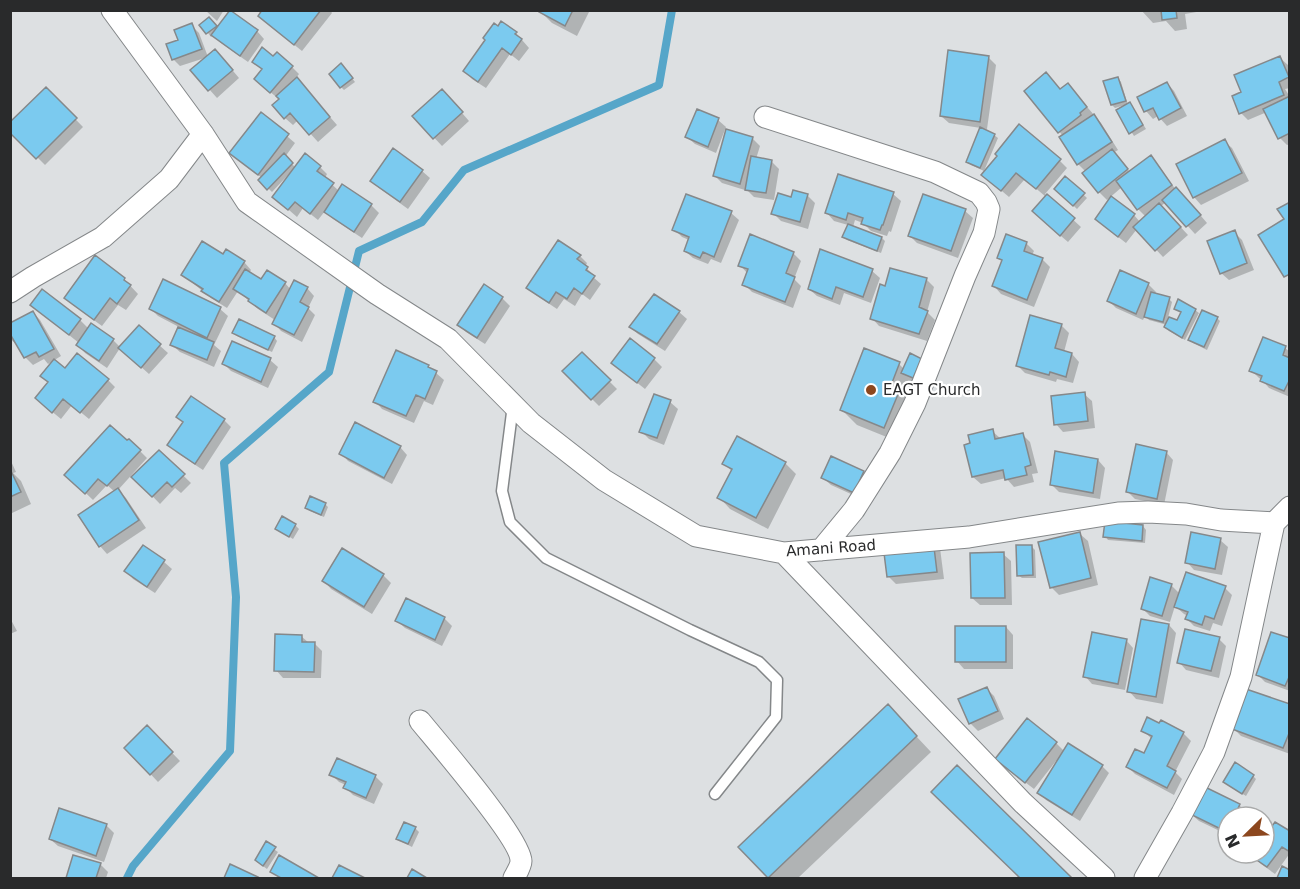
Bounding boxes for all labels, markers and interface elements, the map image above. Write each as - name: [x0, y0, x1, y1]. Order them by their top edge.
- place label: EAGT Church: [883, 381, 981, 399]
- marker: EAGT Church: [864, 383, 878, 397]
- street label: Amani Road: [785, 536, 877, 560]
- north arrow: [1216, 805, 1276, 865]
- text: N: [1221, 831, 1244, 851]

